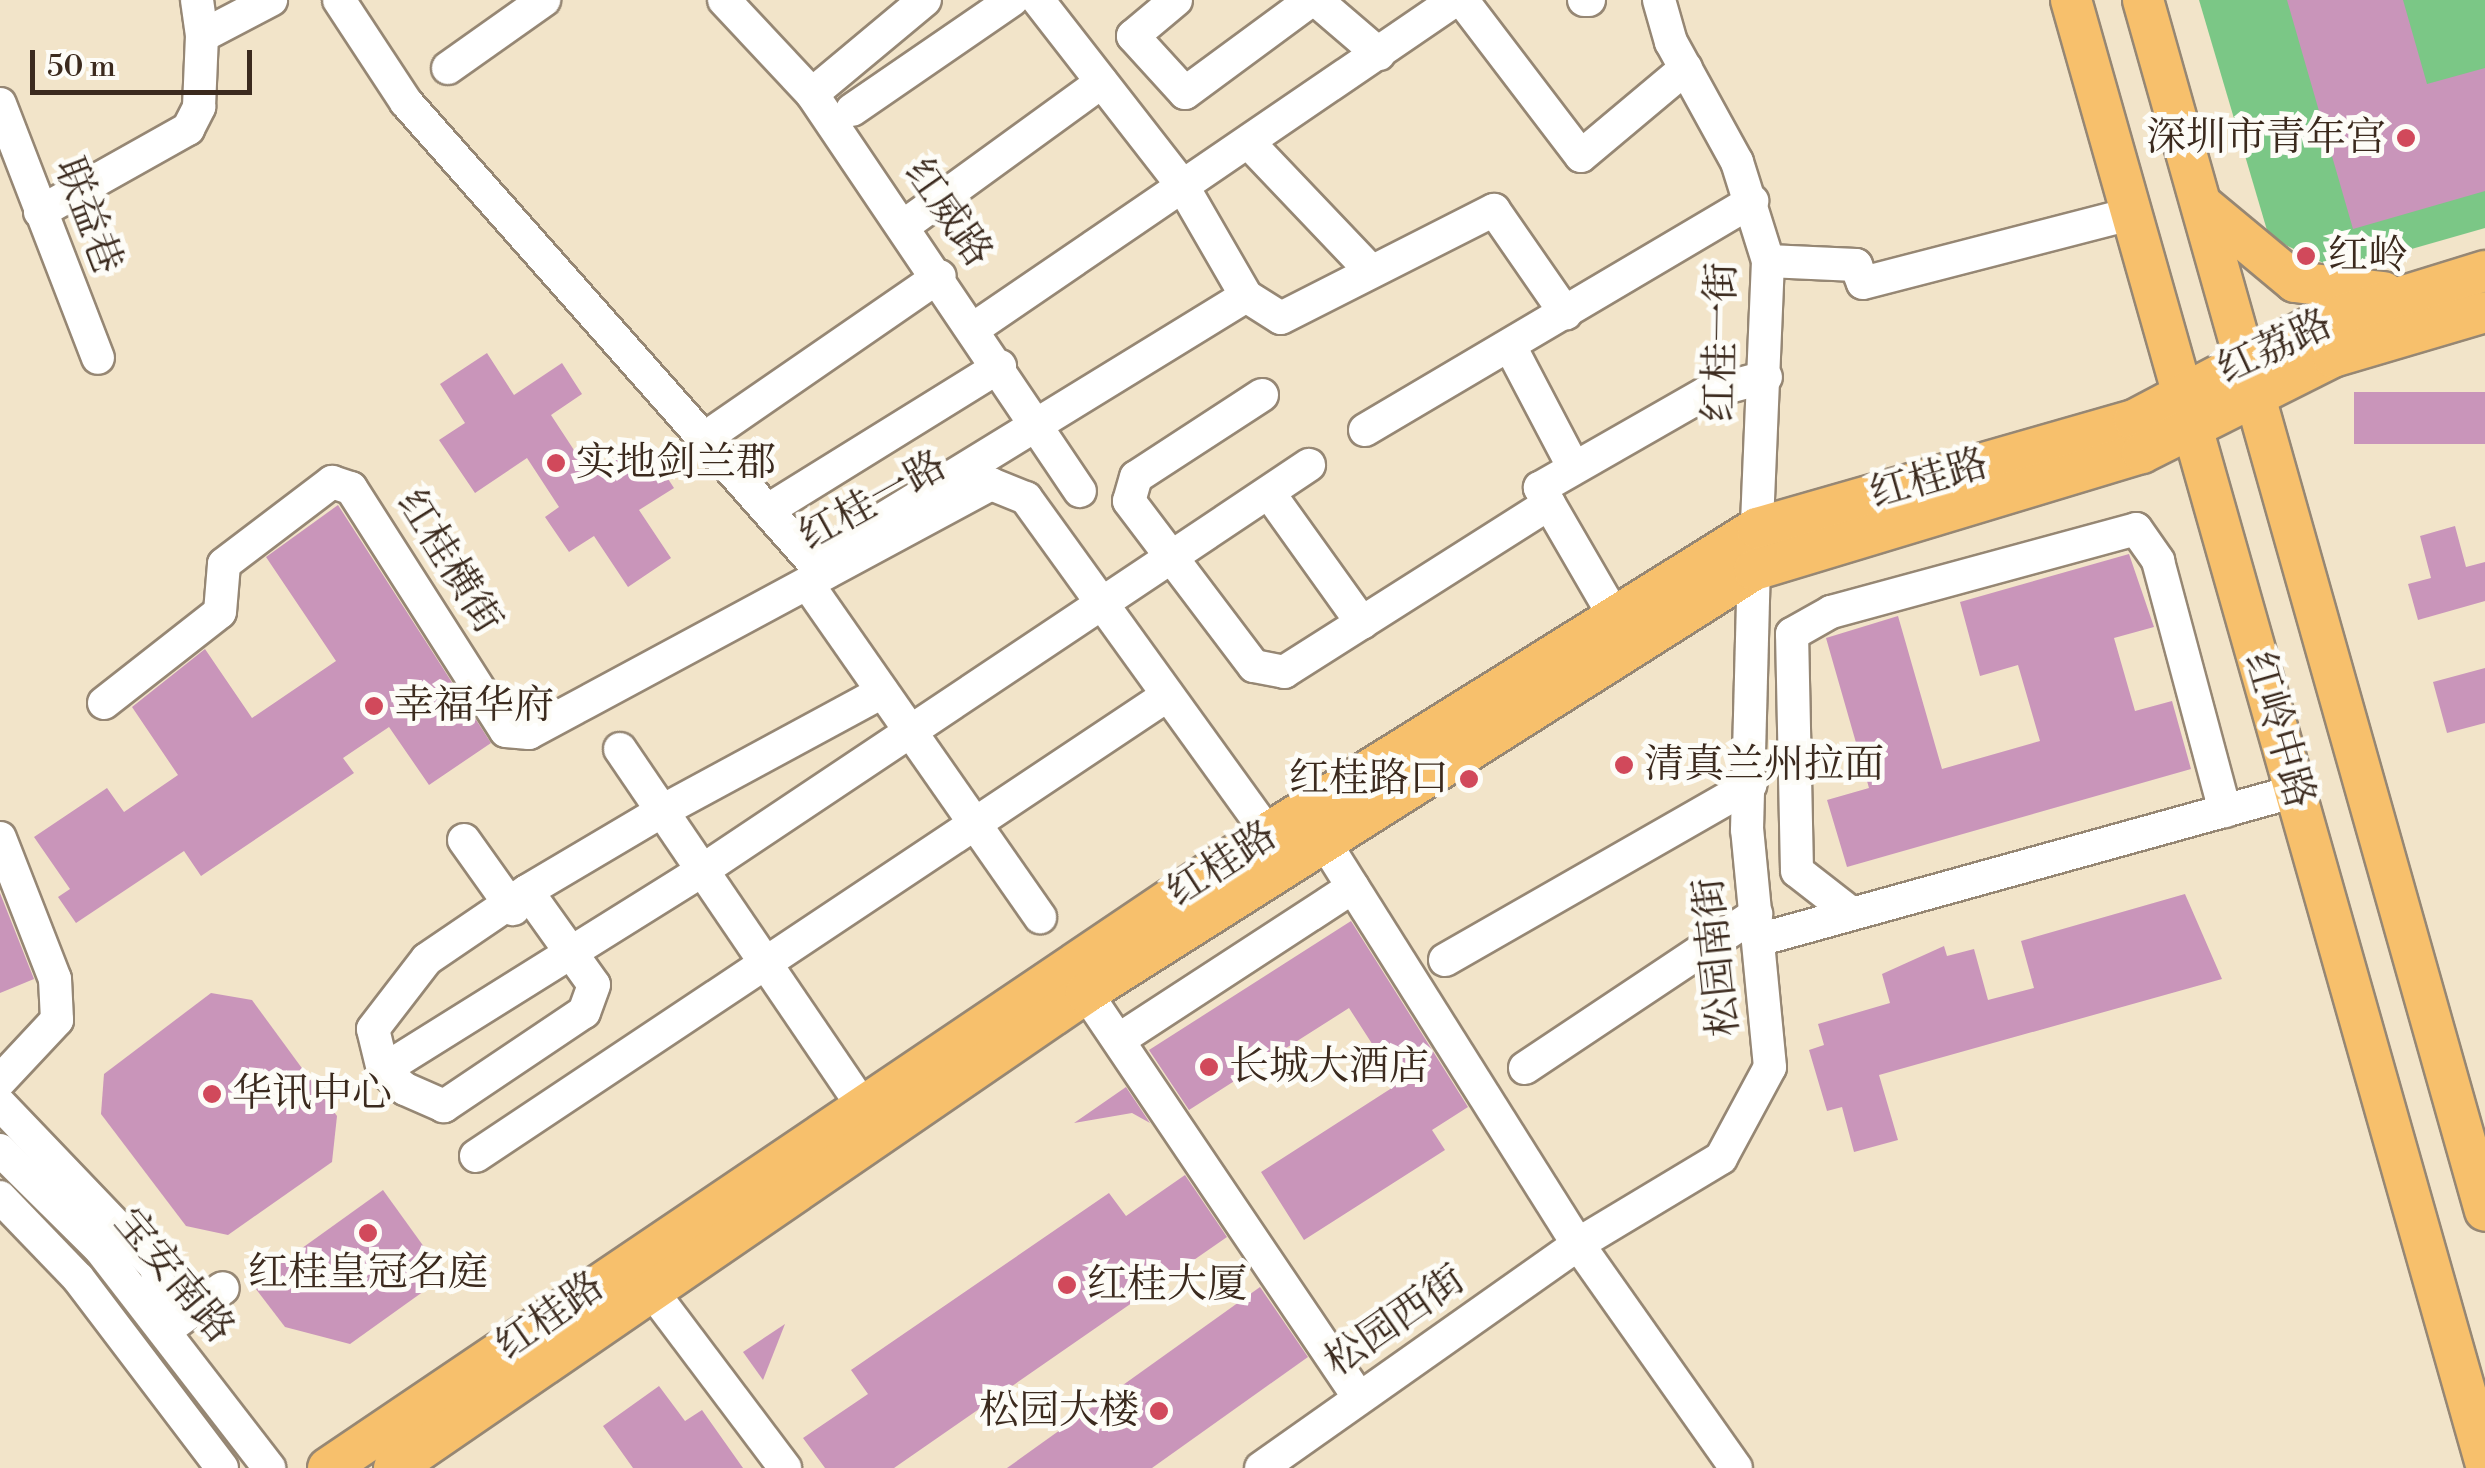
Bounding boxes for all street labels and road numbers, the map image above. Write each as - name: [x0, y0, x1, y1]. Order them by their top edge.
- street label: 红威路: [894, 150, 1002, 276]
- street label: 联益巷: [44, 151, 132, 281]
- street label: 红桂一街: [1696, 262, 1746, 422]
- street label: 红荔路: [2210, 300, 2340, 394]
- street label: 红桂路: [1865, 439, 1993, 519]
- street label: 红桂一路: [791, 441, 955, 561]
- street label: 红桂横街: [386, 481, 512, 643]
- street label: 红岭中路: [2234, 646, 2324, 814]
- street label: 红桂路: [1159, 811, 1285, 917]
- street label: 松园南街: [1685, 875, 1749, 1039]
- street label: 宝安南路: [104, 1199, 244, 1353]
- street label: 松园西街: [1316, 1255, 1474, 1387]
- street label: 红桂路: [487, 1262, 613, 1370]

